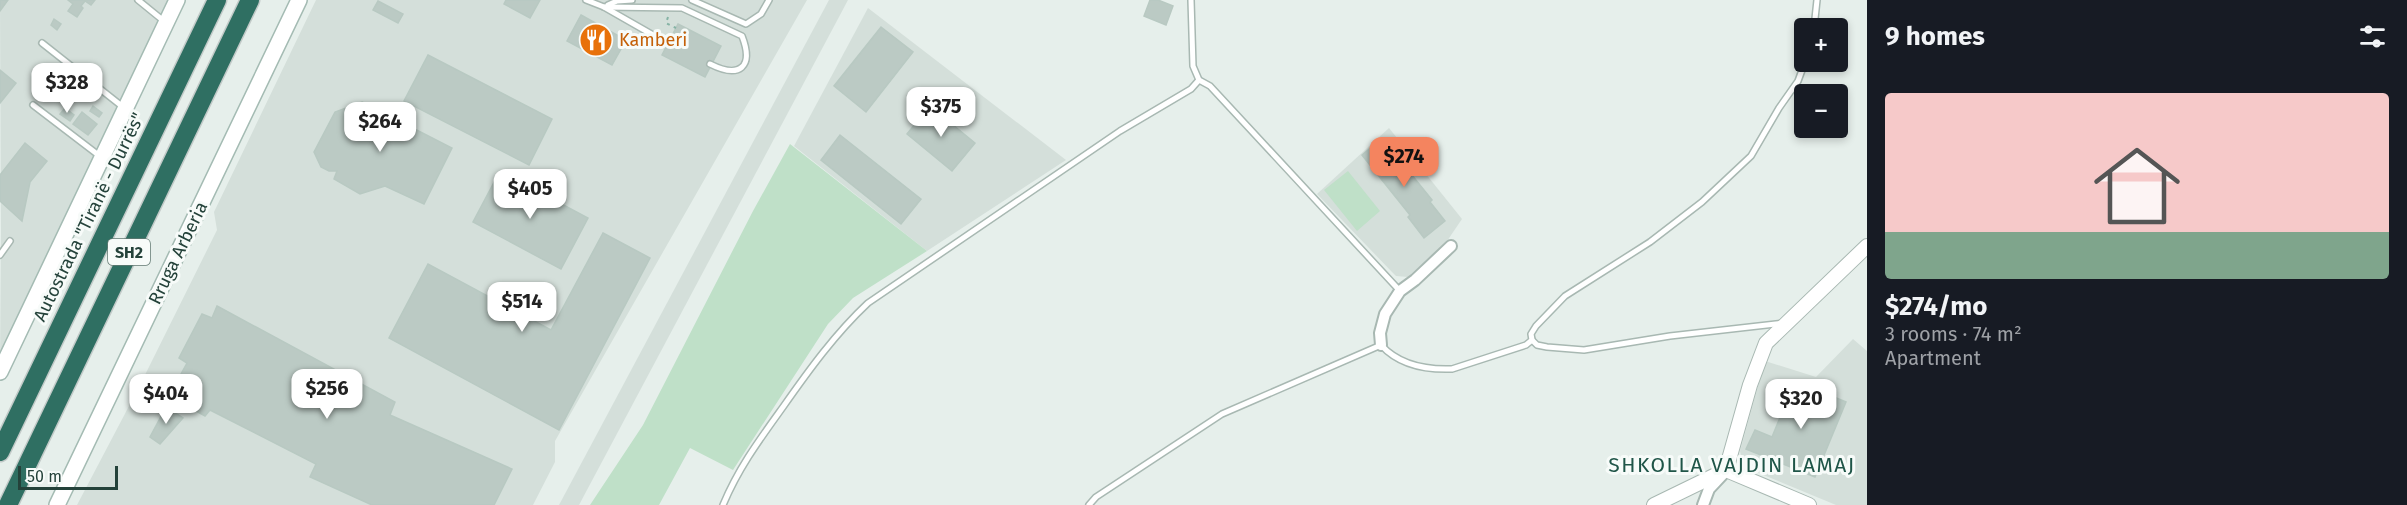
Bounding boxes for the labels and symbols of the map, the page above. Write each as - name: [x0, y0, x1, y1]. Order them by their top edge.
- restaurant icon: Kamberi: [578, 22, 614, 58]
- place label: Kamberi: [619, 29, 687, 51]
- pin: $328: [31, 63, 103, 114]
- pin: $375: [905, 87, 977, 138]
- pin: $264: [344, 102, 416, 153]
- street label: Autostrada "Tiranë - Durrës": [29, 109, 149, 325]
- pin: $274: [1368, 137, 1440, 188]
- pin: $405: [494, 169, 566, 220]
- street label: Rruga Arberia: [144, 198, 212, 308]
- road number: SH2: [108, 239, 150, 265]
- pin: $514: [486, 282, 558, 333]
- pin: $256: [291, 369, 363, 420]
- pin: $404: [130, 374, 202, 425]
- pin: $320: [1765, 379, 1837, 430]
- district label: SHKOLLA VAJDIN LAMAJ: [1608, 452, 1856, 478]
- scale bar: [18, 463, 118, 490]

